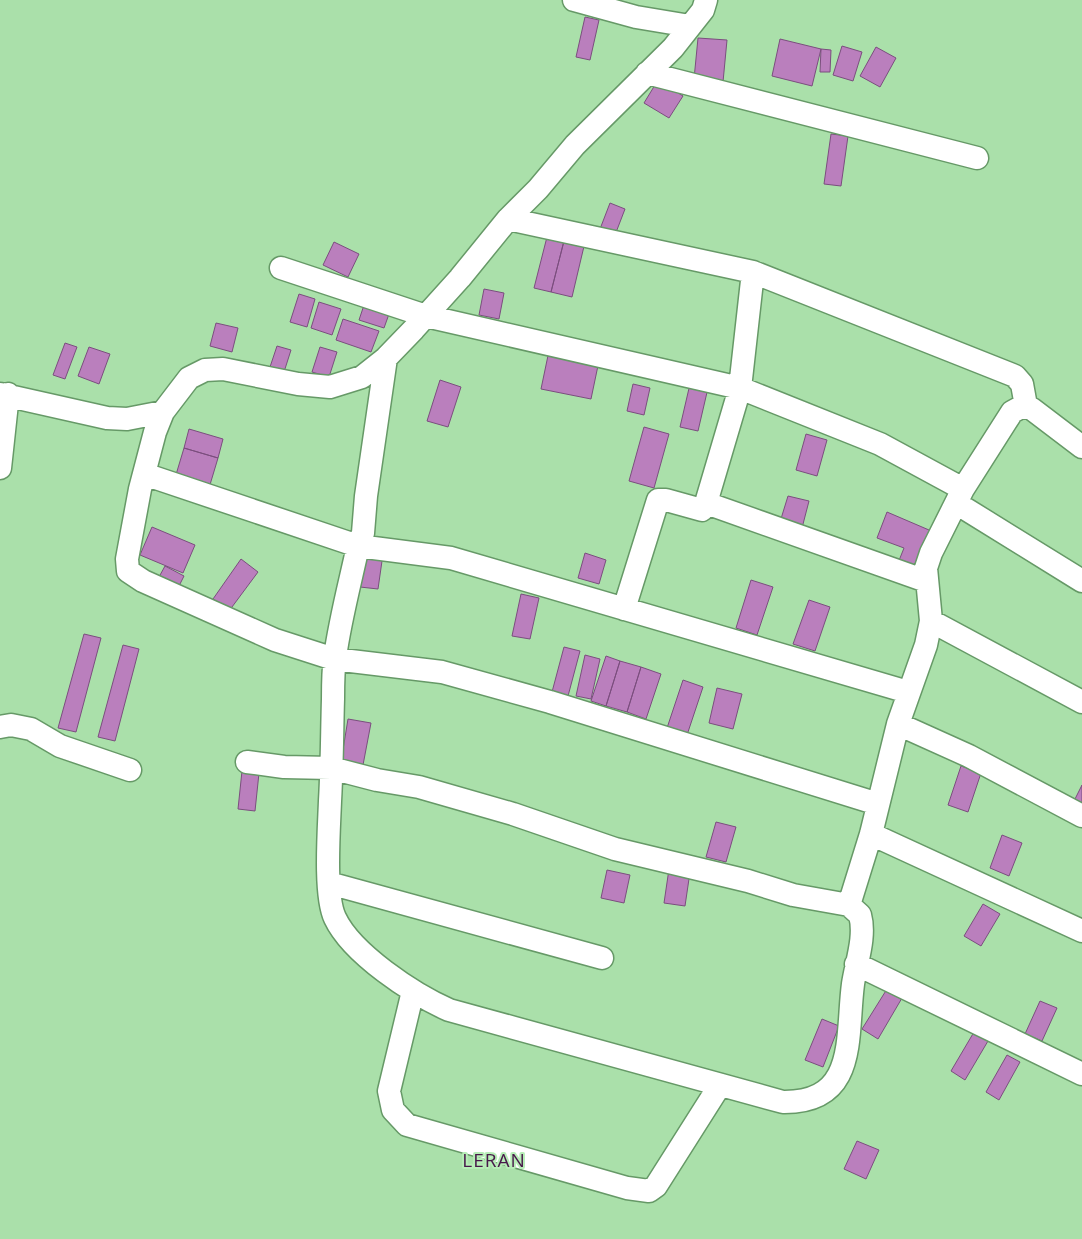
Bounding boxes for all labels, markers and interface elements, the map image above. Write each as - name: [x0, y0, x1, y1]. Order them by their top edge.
- district label: LERAN: [462, 1147, 526, 1173]

